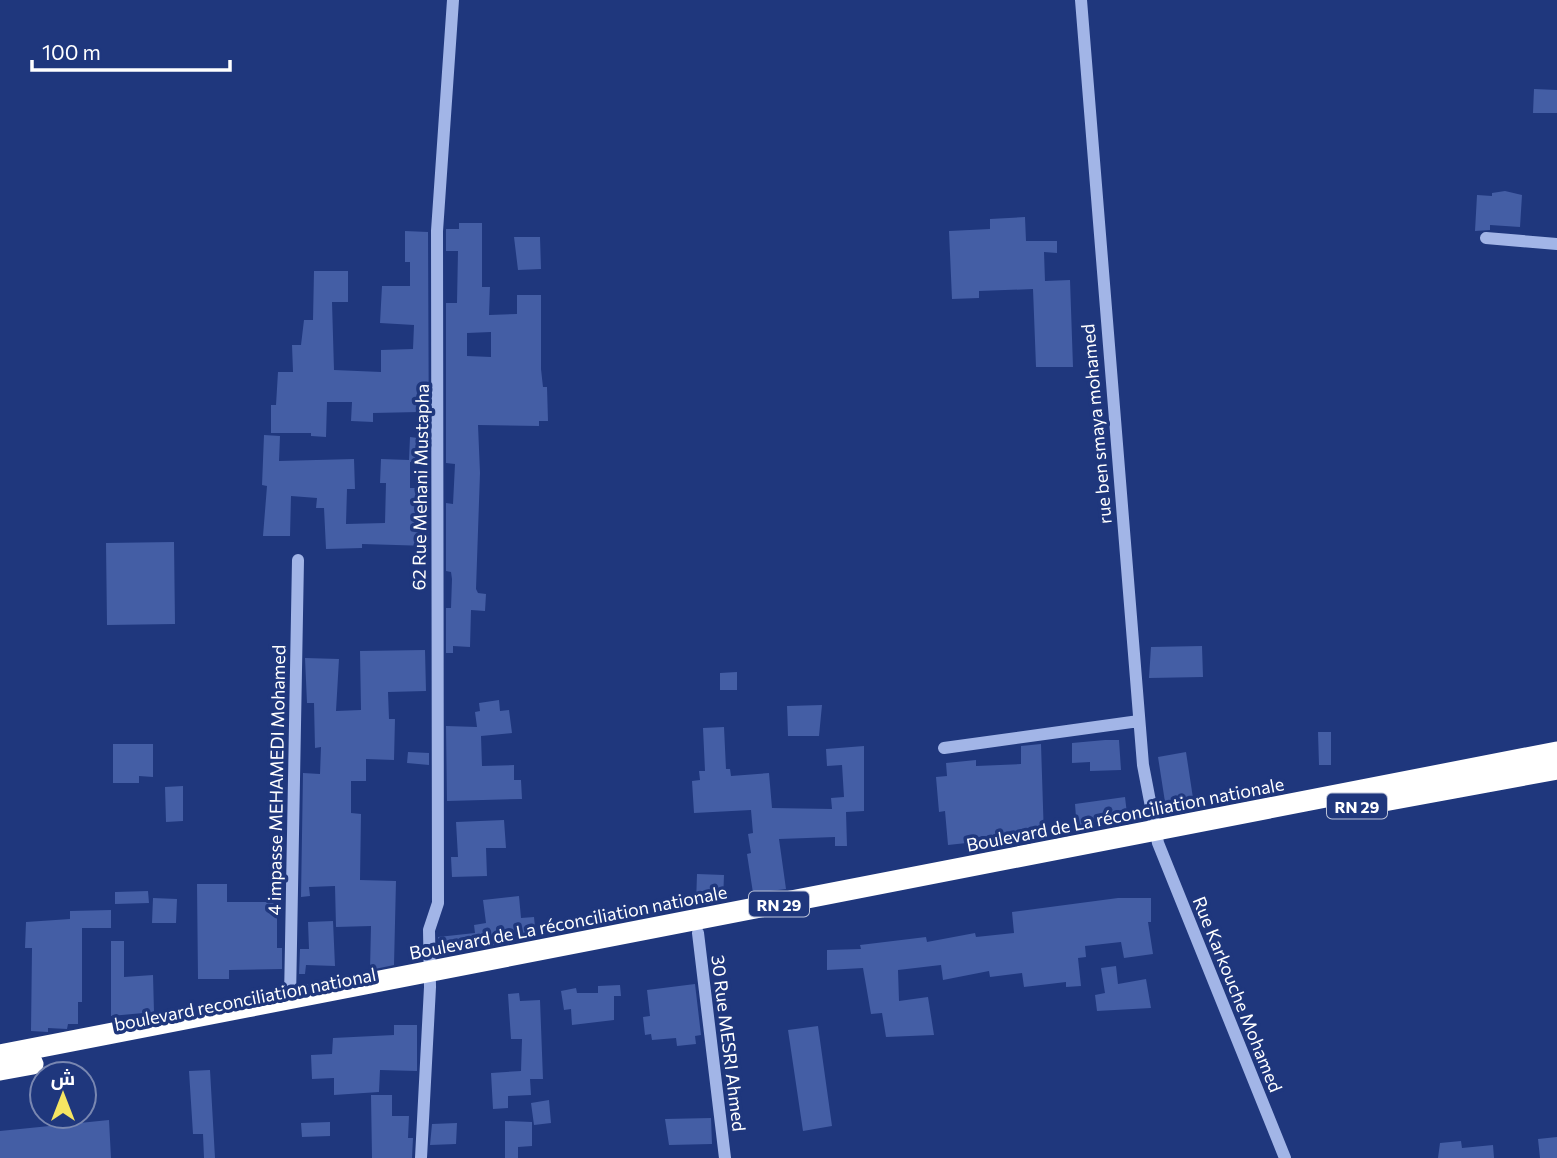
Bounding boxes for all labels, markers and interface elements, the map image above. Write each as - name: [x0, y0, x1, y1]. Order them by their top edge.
- scale bar: [32, 28, 229, 72]
- text: 100 m: [42, 39, 101, 64]
- street label: rue ben smaya mohamed: [1076, 323, 1116, 525]
- street label: 62 Rue Mehani Mustapha: [407, 384, 433, 590]
- street label: 4 impasse MEHAMEDI Mohamed: [263, 644, 289, 916]
- street label: Boulevard de La réconciliation nationale: [964, 772, 1286, 856]
- road number: RN 29: [1327, 793, 1387, 818]
- street label: Boulevard de La réconciliation nationale: [407, 880, 729, 964]
- road number: RN 29: [749, 891, 809, 916]
- street label: Rue Karkouche Mohamed: [1189, 893, 1287, 1095]
- street label: 30 Rue MESRI Ahmed: [707, 953, 751, 1133]
- street label: boulevard reconciliation national: [112, 963, 378, 1035]
- north arrow: [28, 1060, 98, 1130]
- text: ش: [51, 1066, 75, 1090]

